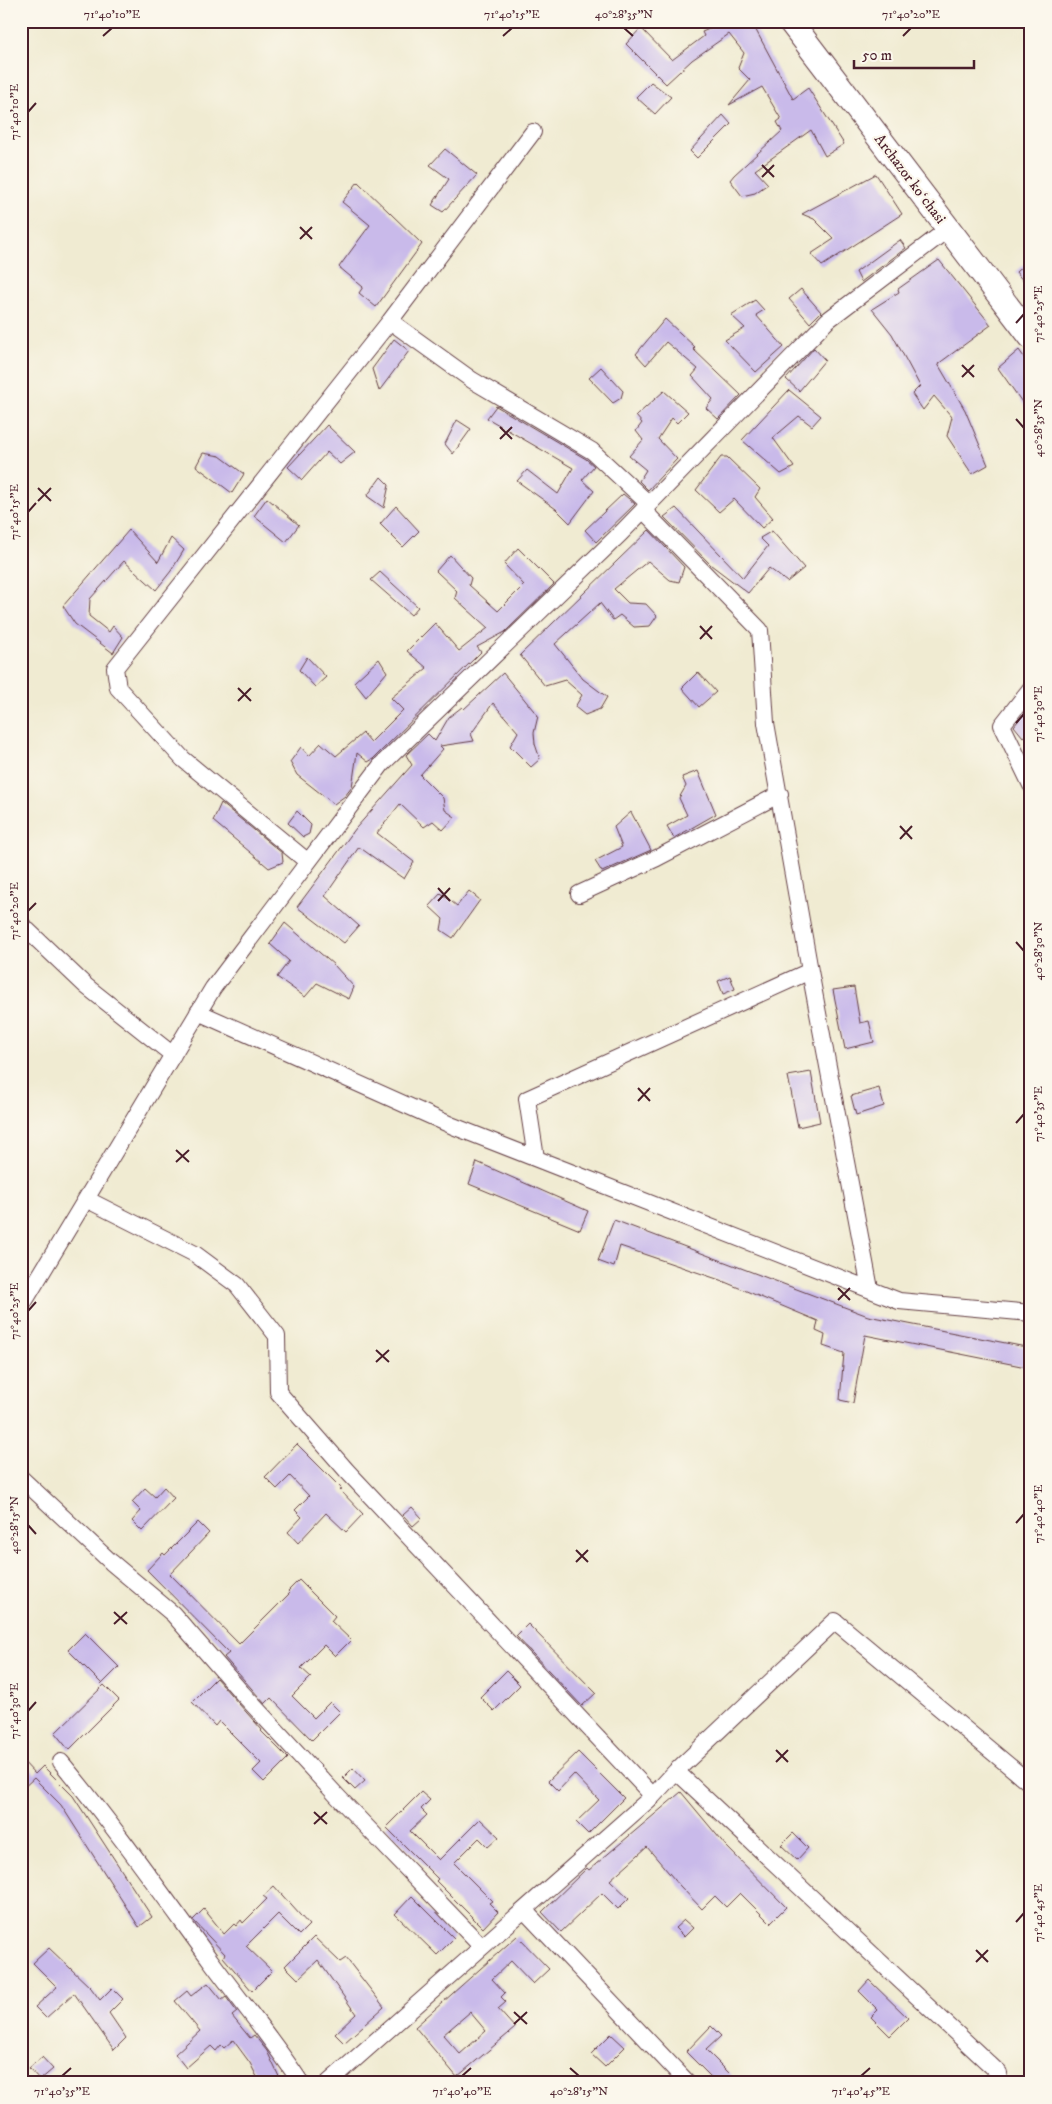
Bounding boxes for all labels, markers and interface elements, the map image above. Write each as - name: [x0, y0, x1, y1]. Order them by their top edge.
- text: 71°40'10"E: [84, 7, 141, 22]
- text: 71°40'15"E: [484, 7, 540, 22]
- text: 40°28'35"N: [595, 7, 653, 22]
- text: 71°40'20"E: [882, 7, 940, 22]
- scale bar: [854, 38, 974, 70]
- text: 50 m: [862, 46, 892, 65]
- text: 71°40'10"E: [7, 83, 22, 140]
- street label: Archazor koʻchasi: [870, 130, 950, 228]
- text: 71°40'25"E: [1031, 285, 1046, 343]
- text: 40°28'35"N: [1031, 399, 1046, 457]
- text: 71°40'15"E: [7, 484, 22, 540]
- text: 71°40'30"E: [1031, 685, 1046, 742]
- text: 71°40'20"E: [7, 882, 22, 940]
- text: 40°28'30"N: [1031, 921, 1046, 980]
- text: 71°40'35"E: [1031, 1086, 1046, 1142]
- text: 71°40'25"E: [7, 1282, 22, 1340]
- text: 71°40'40"E: [1031, 1484, 1046, 1543]
- text: 40°28'15"N: [7, 1496, 22, 1554]
- text: 71°40'30"E: [7, 1682, 22, 1739]
- text: 71°40'45"E: [1031, 1883, 1046, 1942]
- text: 71°40'35"E: [34, 2084, 90, 2099]
- text: 71°40'40"E: [433, 2084, 492, 2099]
- text: 40°28'15"N: [550, 2084, 608, 2099]
- text: 71°40'45"E: [832, 2084, 891, 2099]

